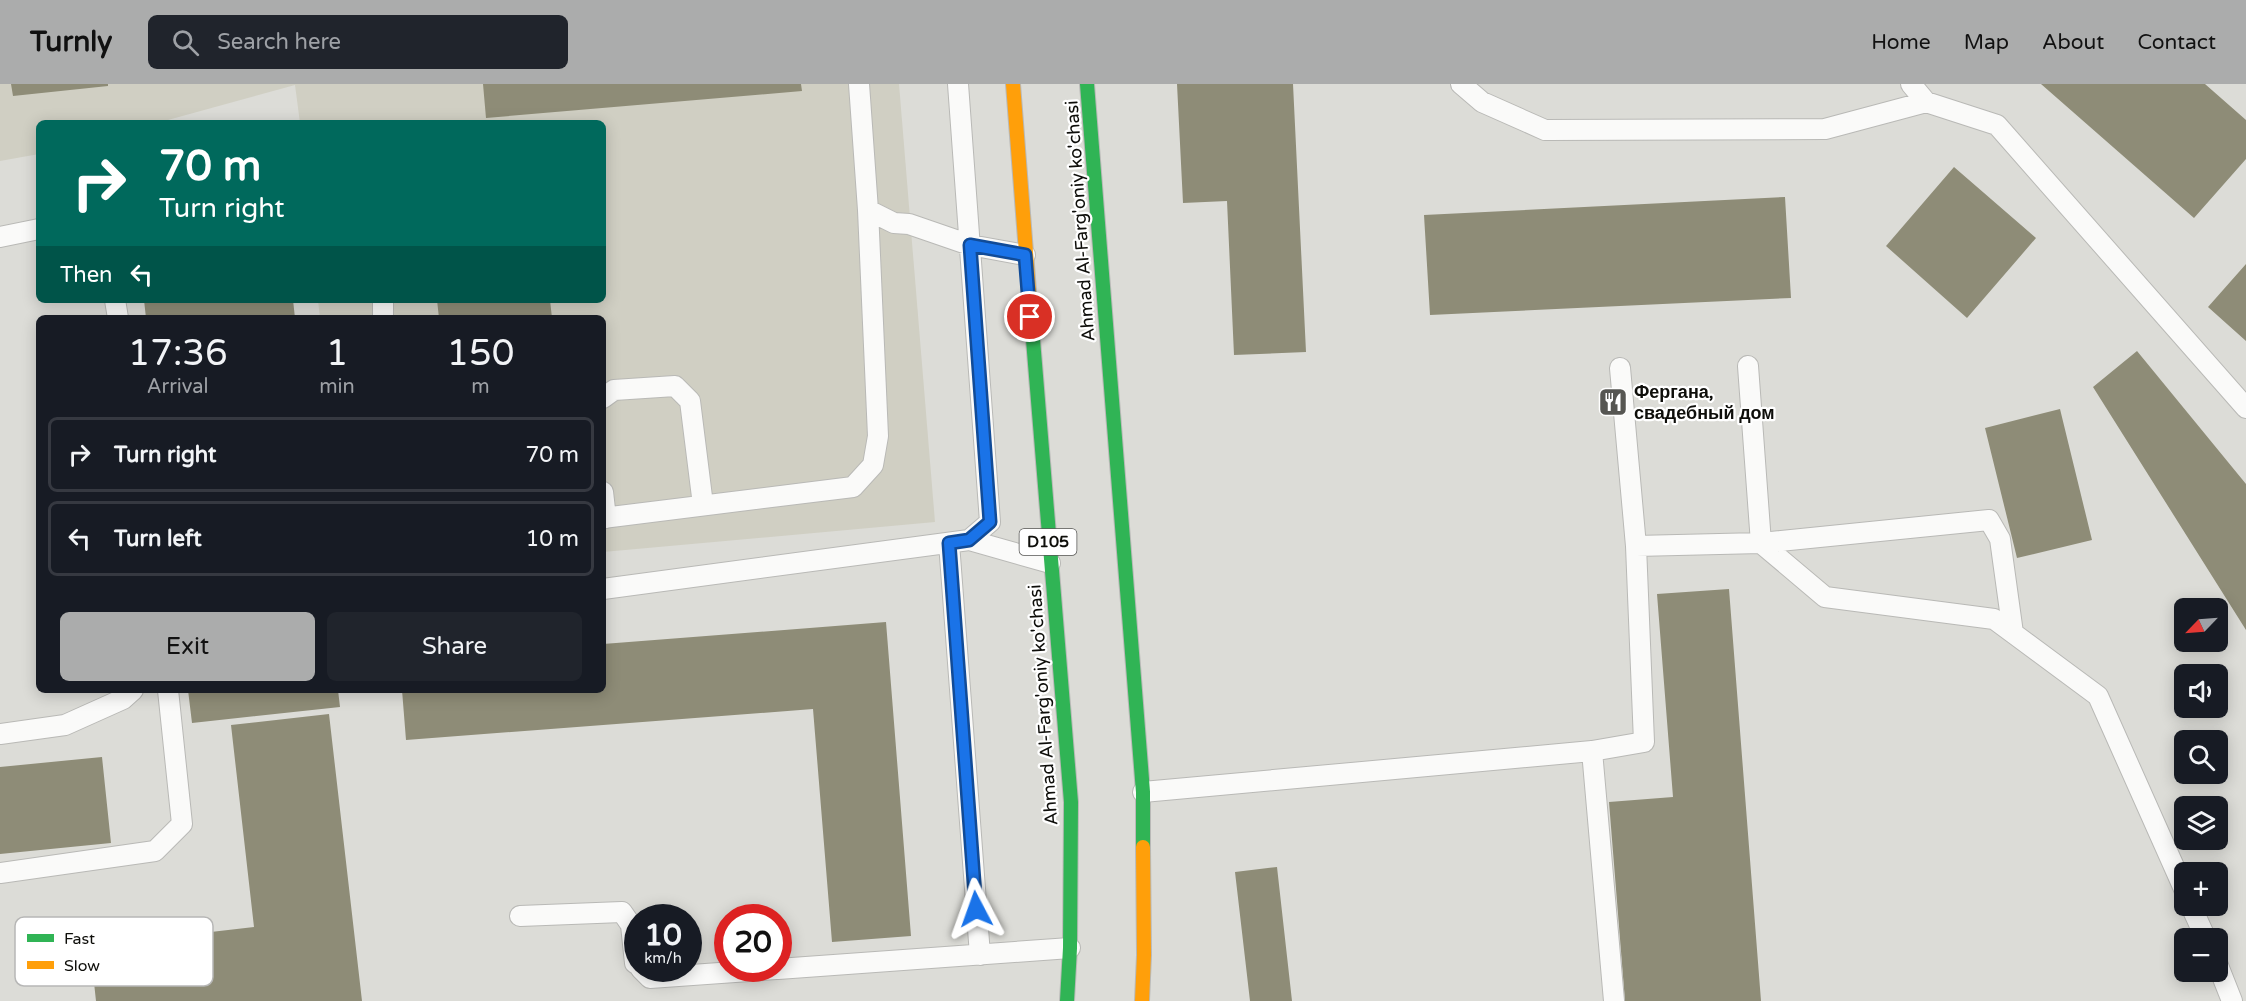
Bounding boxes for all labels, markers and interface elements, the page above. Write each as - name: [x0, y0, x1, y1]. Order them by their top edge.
- search box: [148, 15, 568, 69]
- text: Turnly: [30, 25, 112, 59]
- icon: search: [169, 26, 202, 59]
- text: Search here: [217, 29, 341, 55]
- text: Home: [1871, 30, 1931, 55]
- text: Map: [1964, 30, 2009, 55]
- text: About: [2042, 30, 2104, 55]
- text: Contact: [2137, 30, 2216, 55]
- street label: Ahmad Al-Farg'oniy ko'chasi: [1061, 100, 1099, 342]
- text: 70 m: [159, 141, 261, 192]
- icon: right: [60, 144, 138, 222]
- text: Turn right: [159, 192, 285, 225]
- icon: left: [125, 258, 158, 291]
- text: Then: [60, 262, 113, 288]
- pin: [1004, 291, 1055, 342]
- icon: arrive: [1013, 300, 1046, 333]
- text: 17:36: [128, 332, 228, 375]
- text: 1: [326, 332, 348, 375]
- text: 150: [446, 332, 514, 375]
- text: Arrival: [147, 375, 209, 399]
- text: min: [319, 375, 355, 399]
- text: m: [471, 375, 490, 399]
- place label: Фергана, свадебный дом: [1634, 381, 1775, 424]
- restaurant icon: Фергана, свадебный дом: [1597, 386, 1629, 418]
- icon: right: [63, 438, 96, 471]
- text: Turn right: [114, 442, 216, 468]
- text: 70 m: [525, 442, 579, 468]
- icon: left: [63, 522, 96, 555]
- text: Turn left: [114, 526, 202, 552]
- text: 10 m: [525, 526, 579, 552]
- road number: D105: [1020, 529, 1076, 555]
- street label: Ahmad Al-Farg'oniy ko'chasi: [1024, 584, 1062, 826]
- north arrow: [2174, 598, 2228, 652]
- map controls: [2174, 598, 2228, 982]
- button: Exit: [60, 612, 315, 681]
- button: Share: [327, 612, 582, 681]
- button: sound: [2174, 664, 2228, 718]
- button: search: [2174, 730, 2228, 784]
- button: layers: [2174, 796, 2228, 850]
- button: +: [2174, 862, 2228, 916]
- position arrow: [944, 877, 1008, 941]
- speed limit sign: 20: [714, 904, 792, 982]
- legend: [15, 917, 213, 986]
- text: 10: [644, 917, 682, 954]
- button: −: [2174, 928, 2228, 982]
- text: Fast: [64, 929, 95, 949]
- text: km/h: [644, 949, 682, 967]
- text: Slow: [64, 956, 100, 976]

